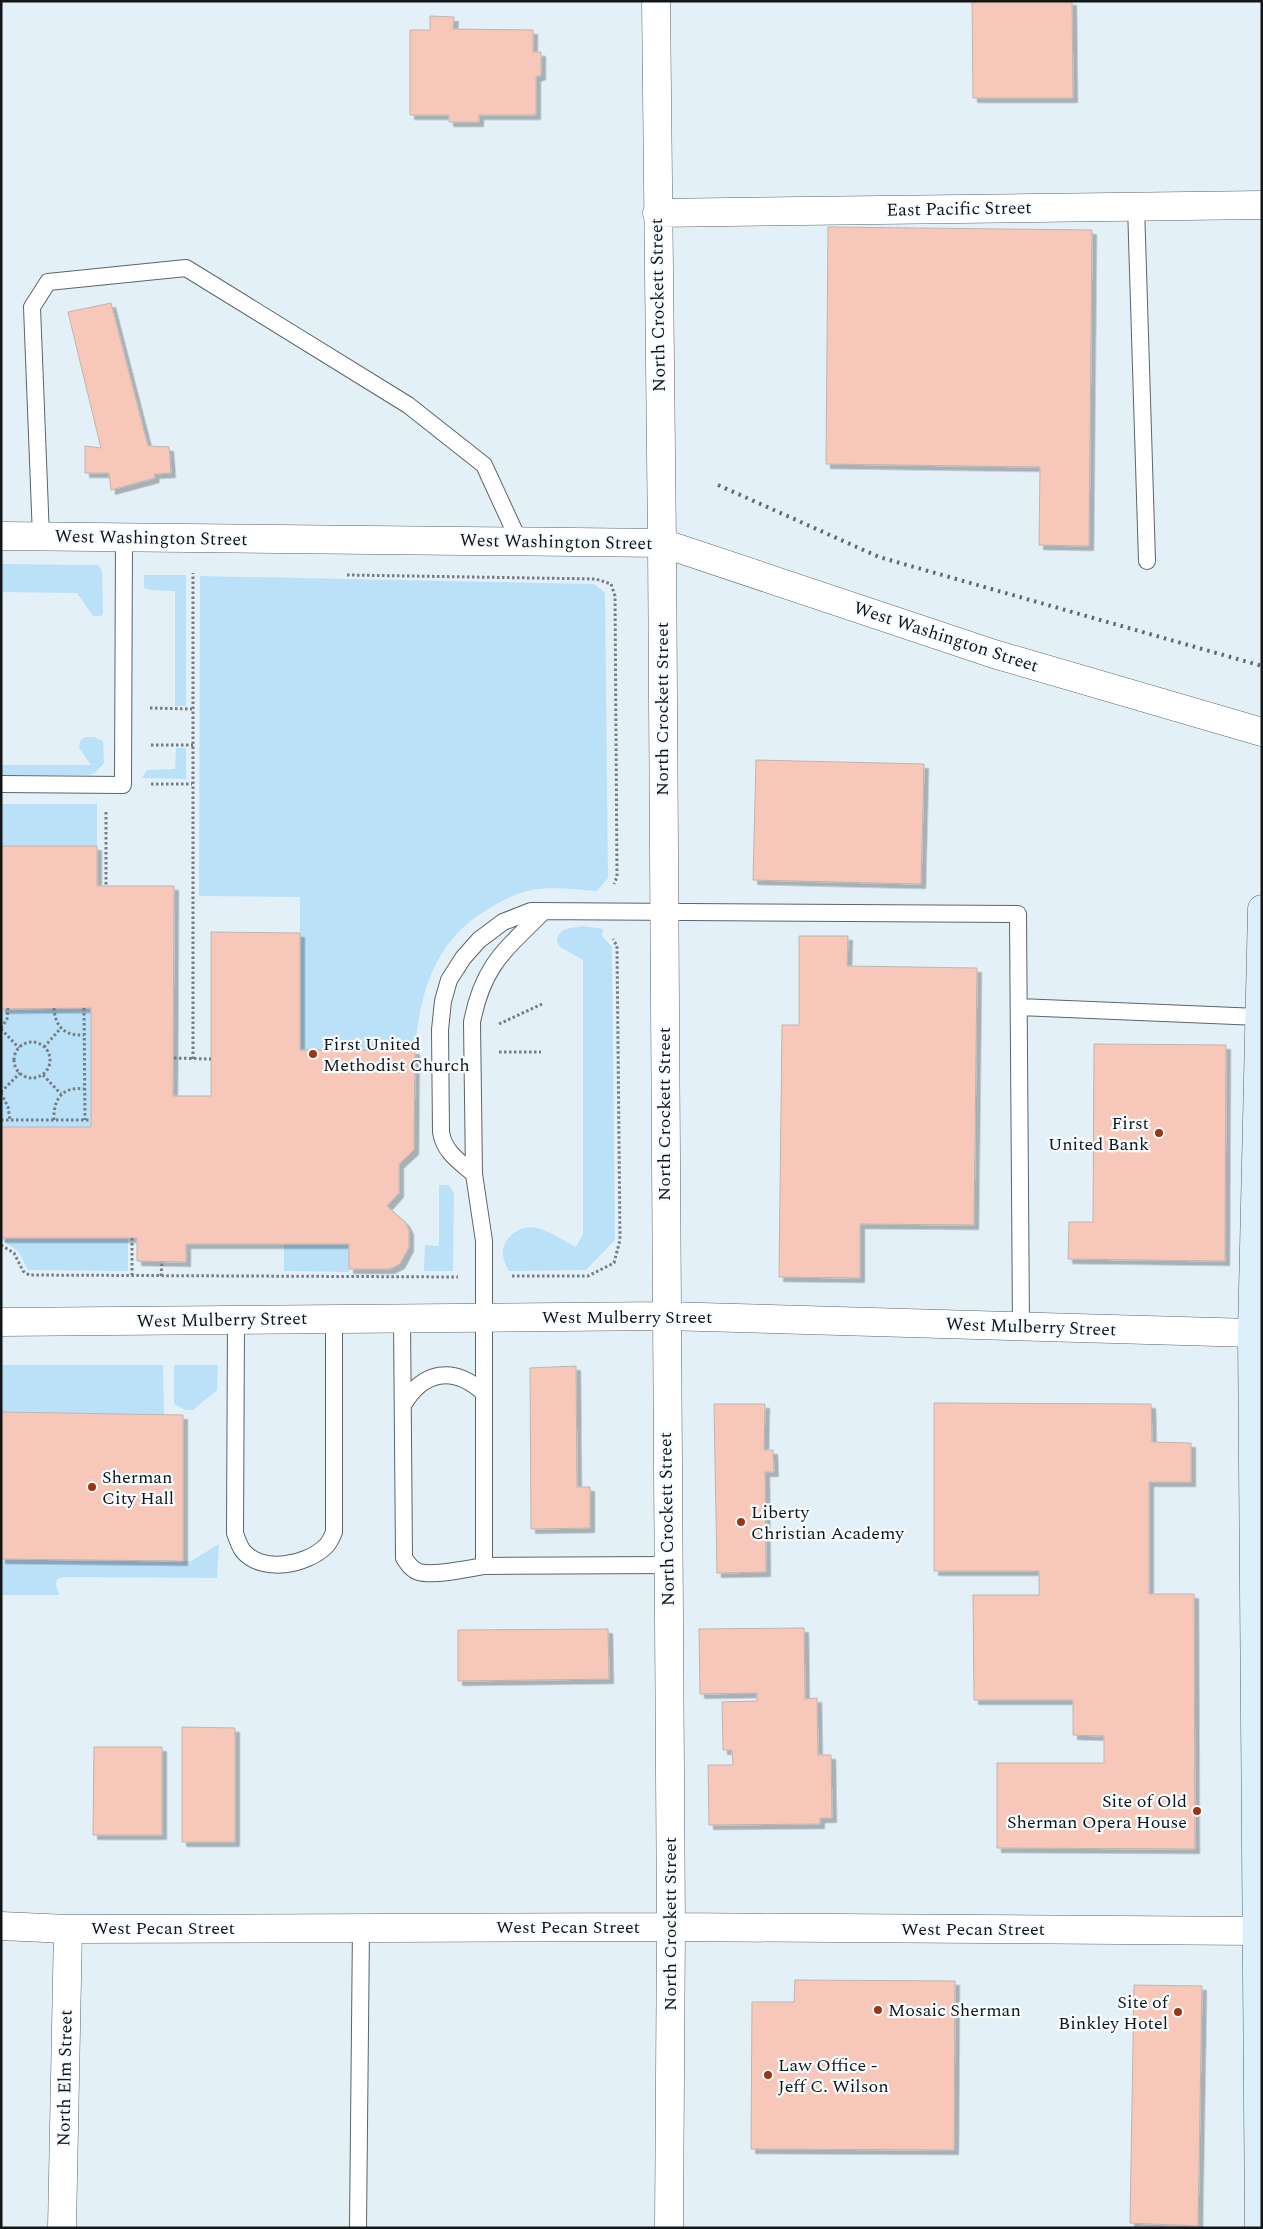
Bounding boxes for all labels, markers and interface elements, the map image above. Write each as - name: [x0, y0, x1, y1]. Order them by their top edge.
- street label: East Pacific Street: [886, 194, 1032, 224]
- street label: North Crockett Street: [643, 218, 673, 392]
- street label: West Washington Street: [54, 523, 248, 553]
- street label: West Washington Street: [459, 527, 653, 557]
- street label: West Washington Street: [850, 594, 1042, 680]
- street label: North Crockett Street: [649, 622, 676, 796]
- street label: North Crockett Street: [651, 1027, 678, 1201]
- place label: First United Methodist Church: [323, 1031, 470, 1079]
- marker: First United Methodist Church: [307, 1048, 319, 1060]
- place label: First United Bank: [1048, 1110, 1149, 1158]
- marker: First United Bank: [1153, 1127, 1165, 1139]
- street label: West Mulberry Street: [542, 1304, 712, 1331]
- street label: West Mulberry Street: [136, 1305, 308, 1335]
- street label: West Mulberry Street: [945, 1311, 1117, 1343]
- street label: North Crockett Street: [652, 1432, 682, 1606]
- place label: Sherman City Hall: [102, 1464, 174, 1512]
- marker: Sherman City Hall: [86, 1481, 98, 1493]
- place label: Liberty Christian Academy: [751, 1499, 905, 1547]
- marker: Liberty Christian Academy: [735, 1516, 747, 1528]
- place label: Site of Old Sherman Opera House: [1007, 1788, 1187, 1836]
- marker: Site of Old Sherman Opera House: [1191, 1805, 1203, 1817]
- street label: North Crockett Street: [657, 1837, 684, 2011]
- street label: West Pecan Street: [496, 1914, 640, 1941]
- street label: West Pecan Street: [91, 1915, 235, 1942]
- street label: West Pecan Street: [901, 1916, 1045, 1943]
- place label: Site of Binkley Hotel: [1058, 1989, 1170, 2037]
- place label: Mosaic Sherman: [888, 1997, 1021, 2024]
- marker: Mosaic Sherman: [872, 2004, 884, 2016]
- marker: Site of Binkley Hotel: [1172, 2006, 1184, 2018]
- street label: North Elm Street: [50, 2009, 80, 2147]
- place label: Law Office - Jeff C. Wilson: [778, 2052, 889, 2100]
- marker: Law Office - Jeff C. Wilson: [762, 2069, 774, 2081]

